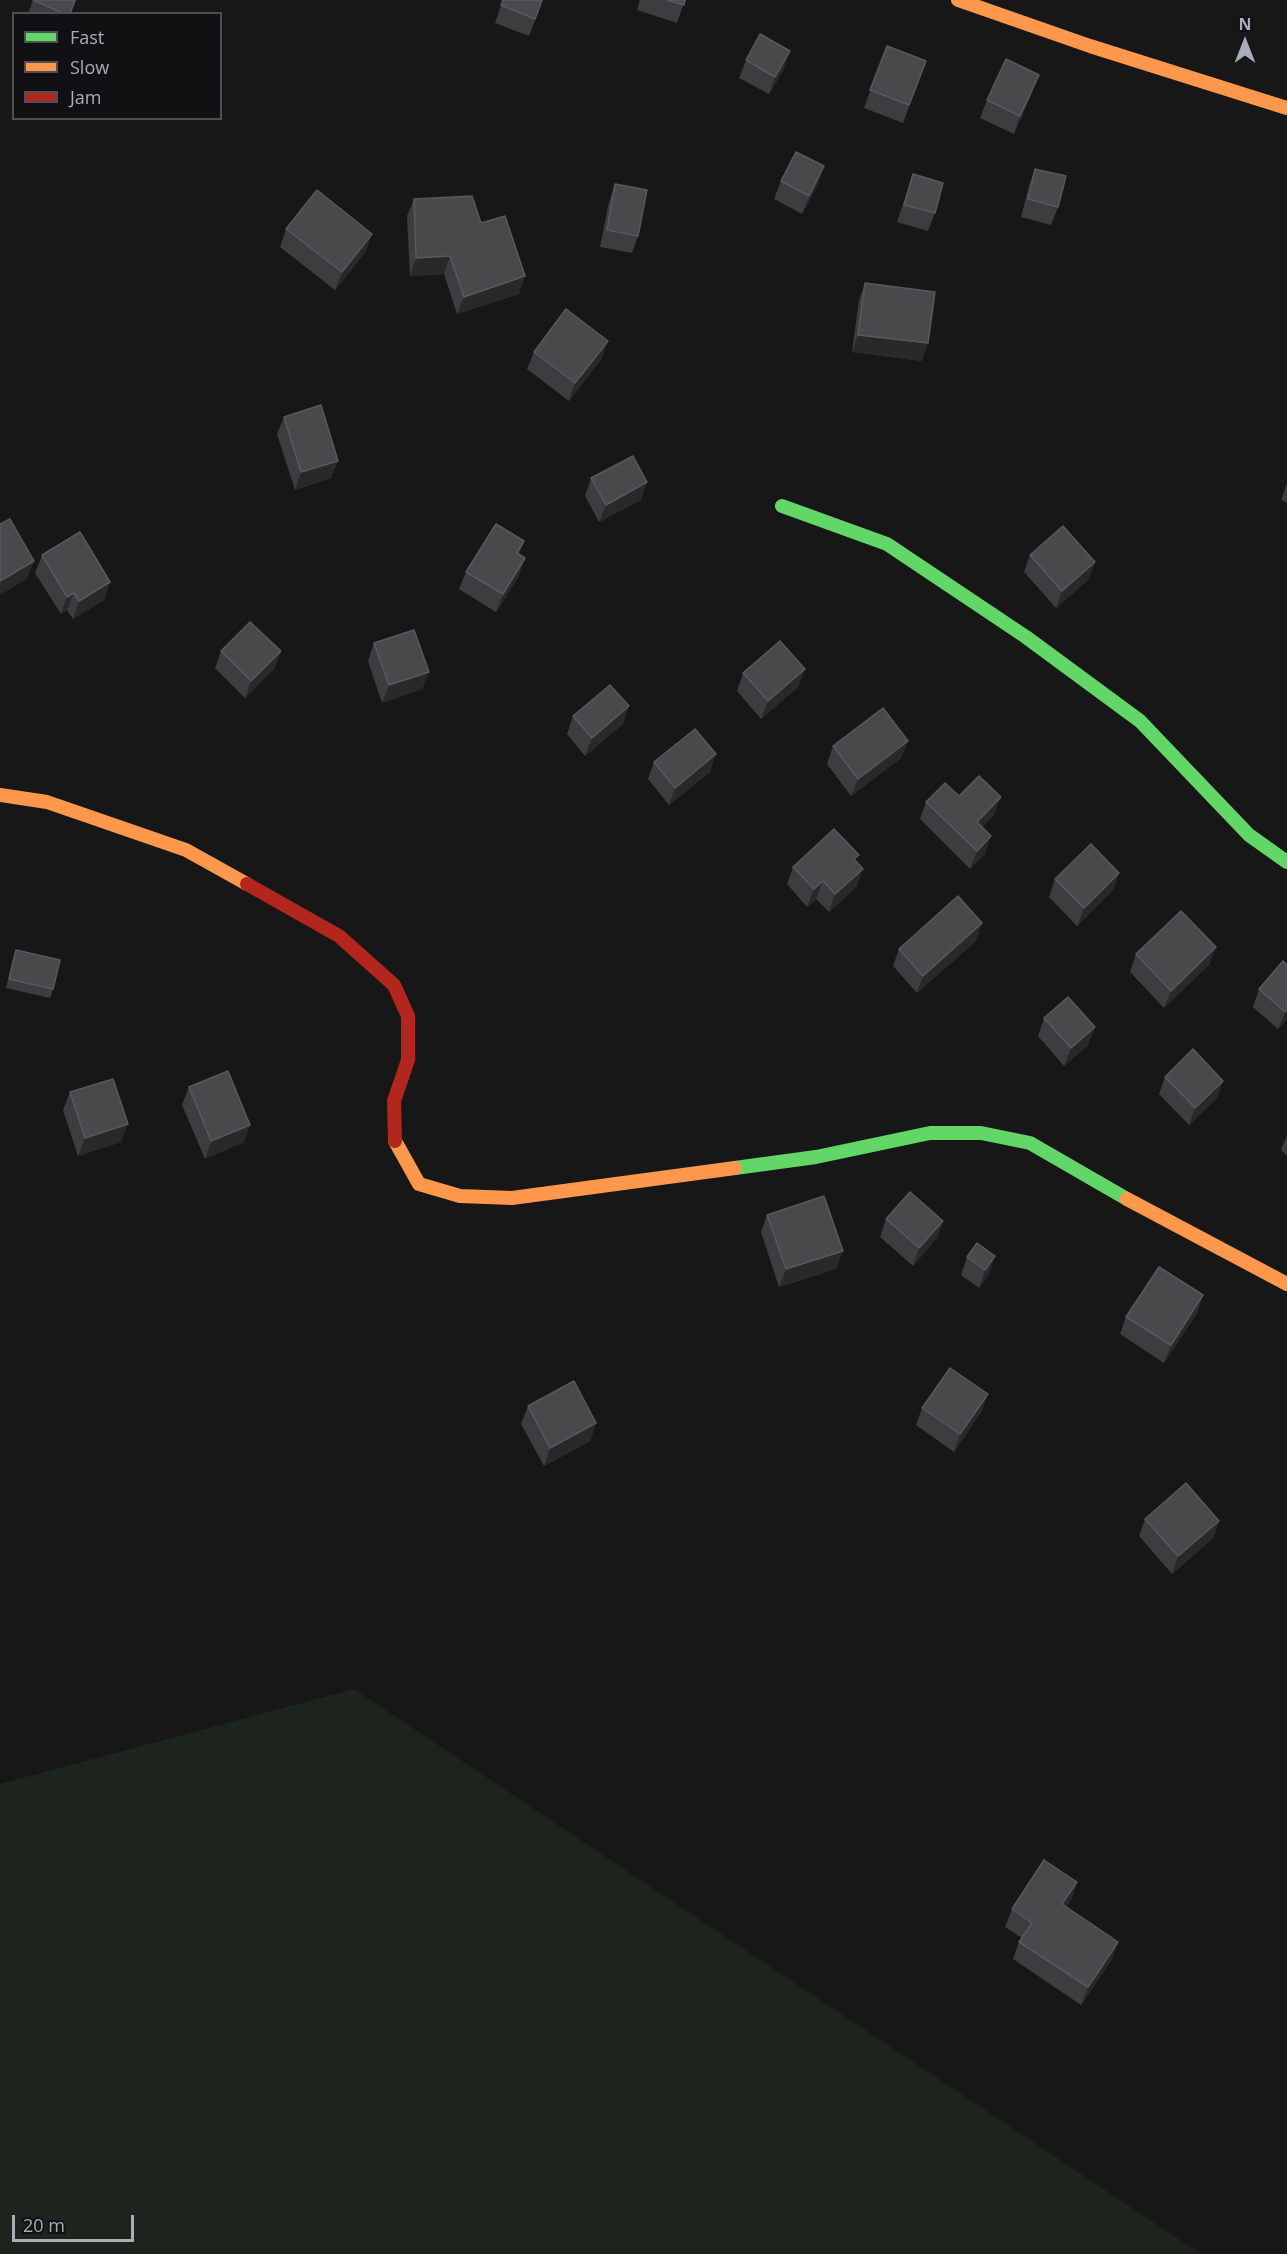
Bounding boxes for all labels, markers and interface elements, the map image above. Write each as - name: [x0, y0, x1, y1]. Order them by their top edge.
- legend: [12, 12, 222, 120]
- north arrow: [1215, 12, 1275, 72]
- text: N: [1238, 13, 1252, 35]
- text: Fast: [70, 25, 104, 49]
- text: Slow: [70, 55, 109, 79]
- text: Jam: [70, 85, 102, 109]
- scale bar: [15, 2203, 136, 2241]
- text: 20 m: [23, 2213, 65, 2237]

